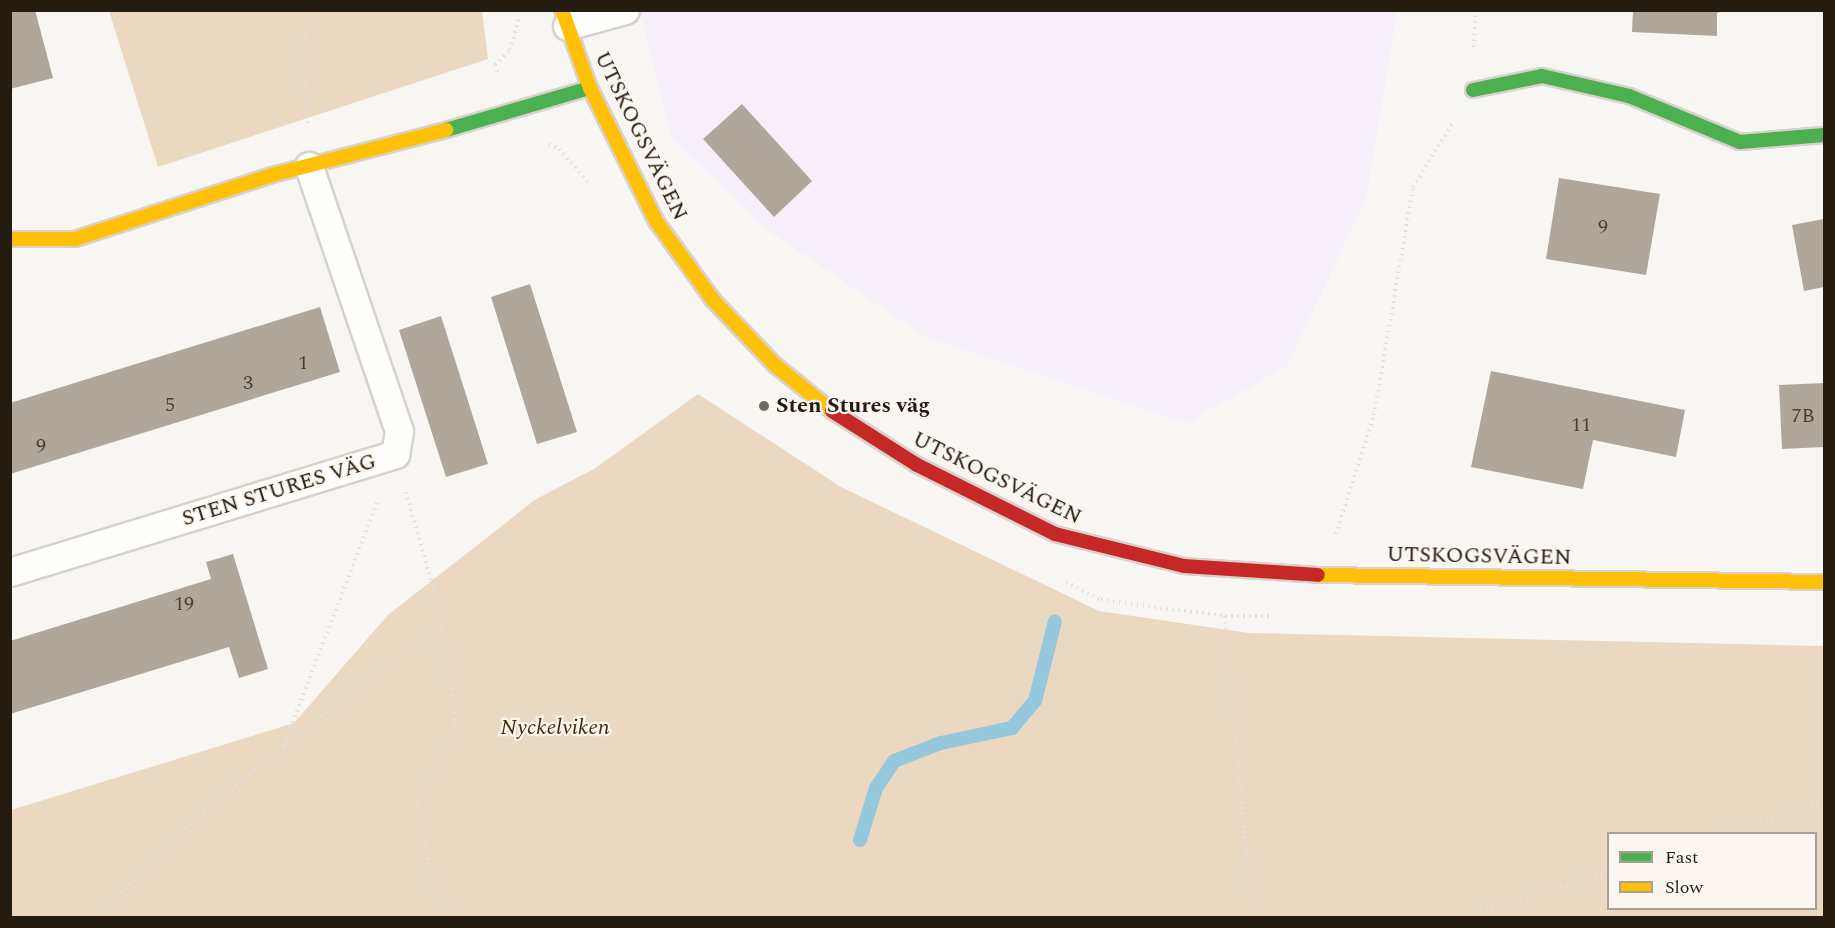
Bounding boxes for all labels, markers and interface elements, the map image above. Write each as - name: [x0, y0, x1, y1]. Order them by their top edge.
- street label: UTSKOGSVÄGEN: [589, 47, 693, 225]
- house number: 9: [1598, 215, 1608, 239]
- house number: 1: [298, 351, 308, 375]
- house number: 3: [243, 371, 253, 395]
- house number: 5: [165, 393, 175, 417]
- place label: Sten Stures väg: [776, 393, 930, 419]
- marker: Sten Stures väg: [757, 399, 771, 413]
- house number: 7B: [1791, 404, 1815, 428]
- house number: 11: [1571, 413, 1591, 437]
- street label: UTSKOGSVÄGEN: [908, 426, 1086, 530]
- house number: 9: [36, 434, 46, 458]
- street label: STEN STURES VÄG: [179, 448, 379, 532]
- street label: UTSKOGSVÄGEN: [1386, 541, 1572, 571]
- house number: 19: [174, 592, 194, 616]
- park label: Nyckelviken: [500, 715, 610, 741]
- legend: [1607, 832, 1817, 910]
- text: Fast: [1665, 844, 1698, 871]
- text: Slow: [1665, 874, 1703, 901]

